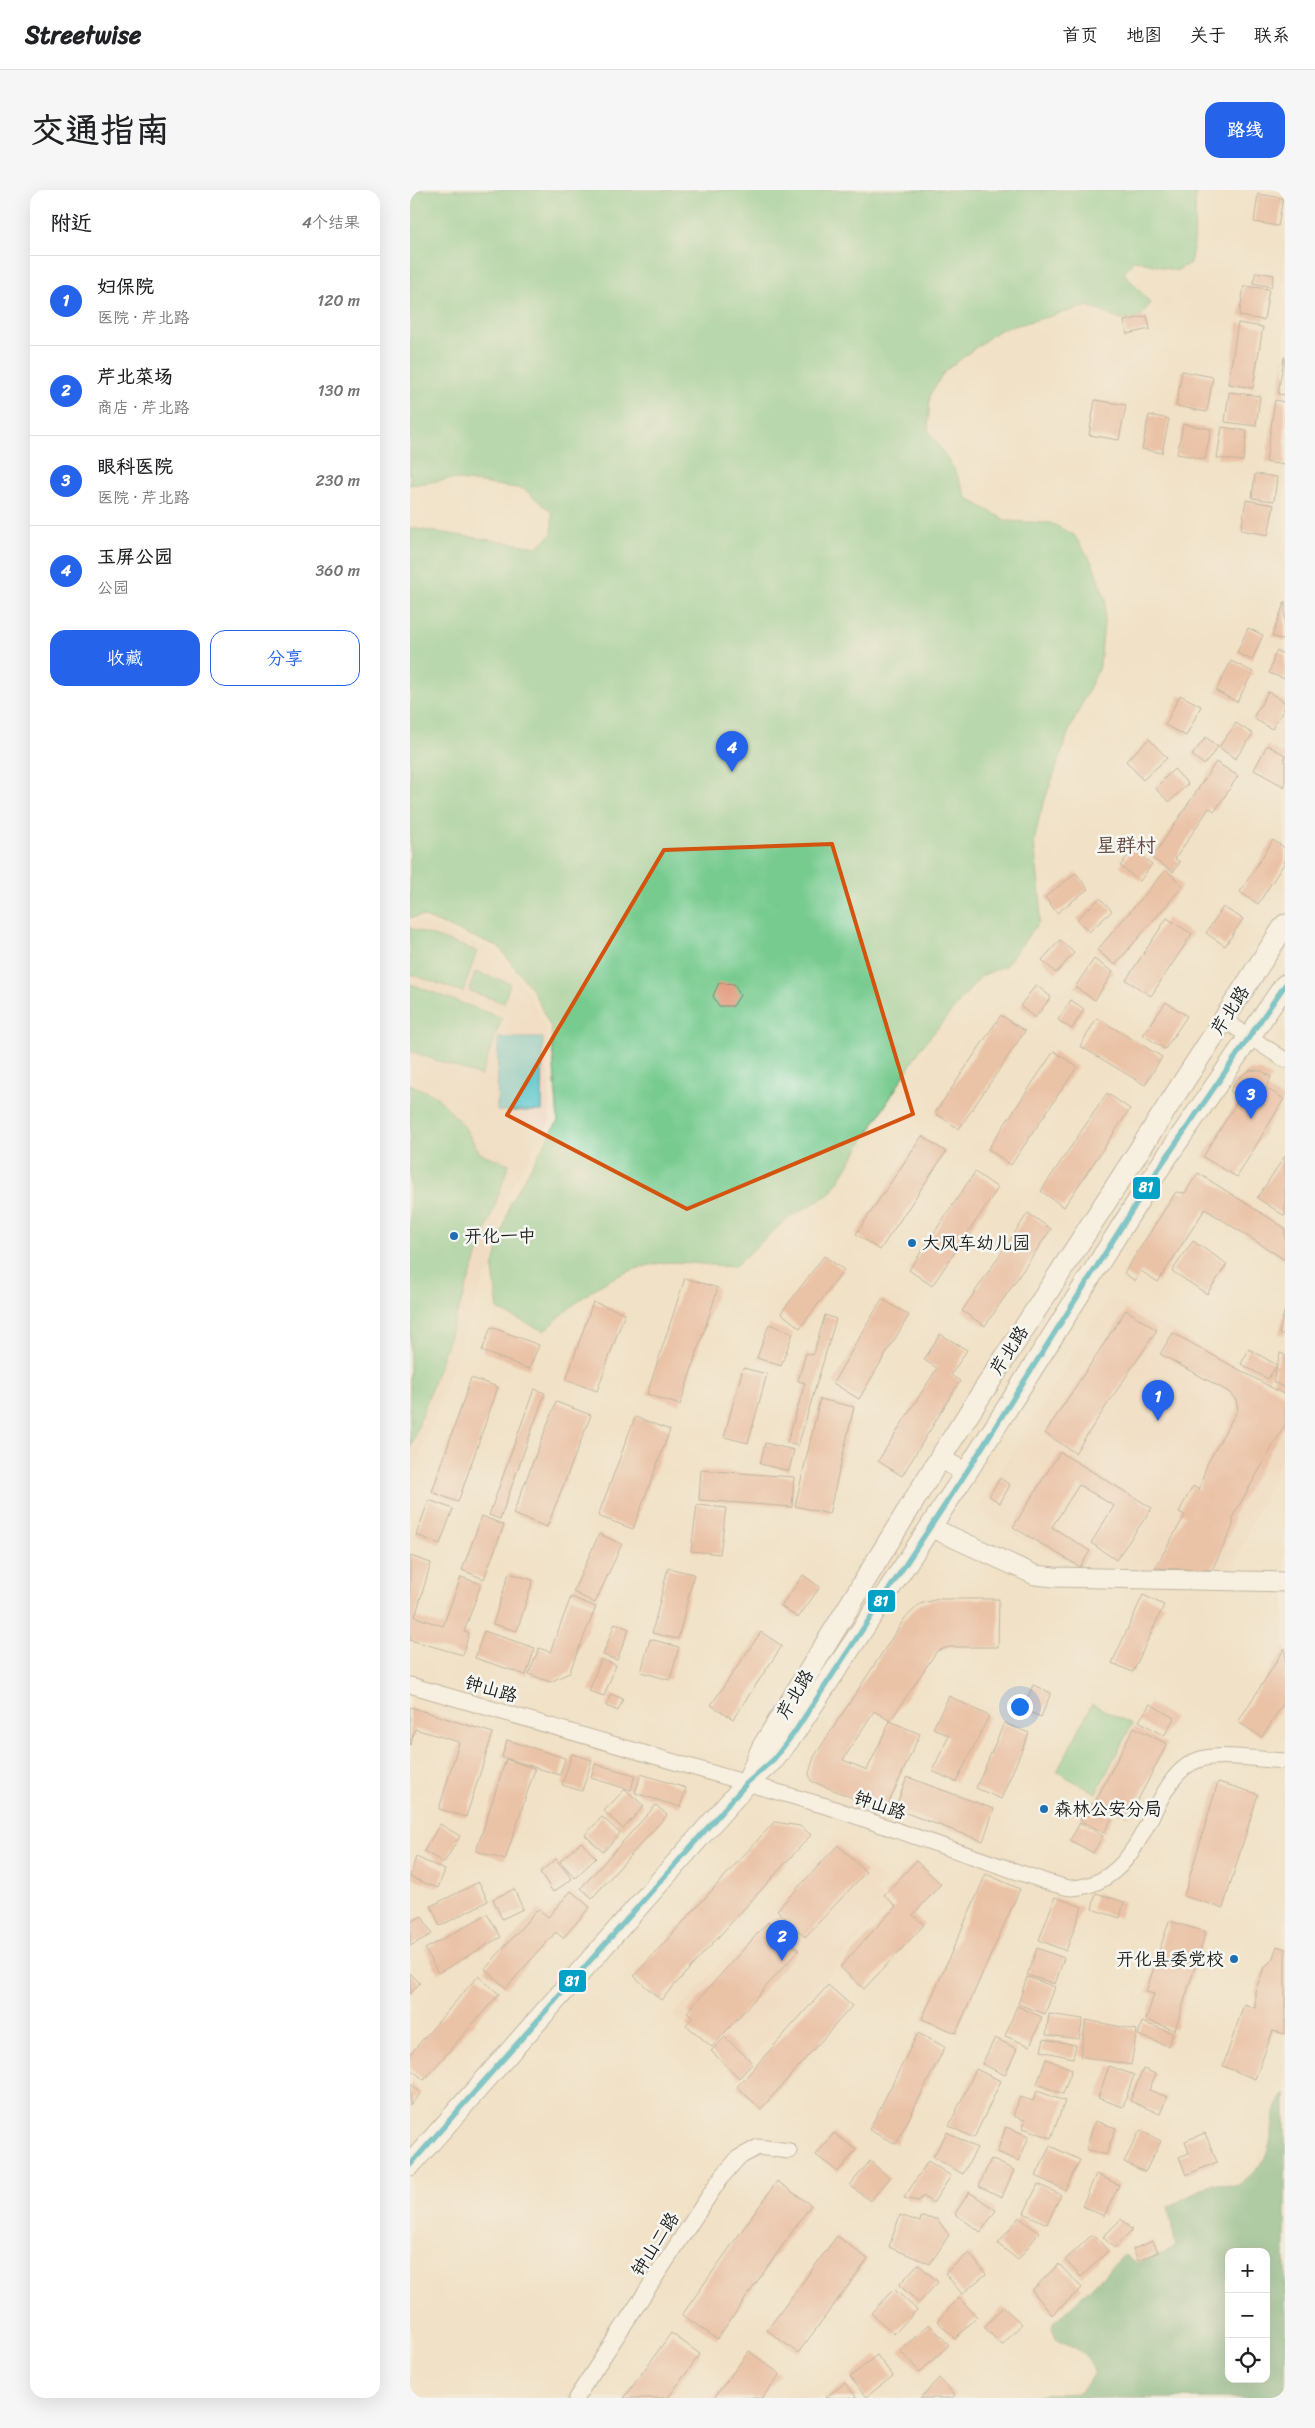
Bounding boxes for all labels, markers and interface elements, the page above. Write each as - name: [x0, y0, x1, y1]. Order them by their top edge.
- text: Streetwise: [25, 14, 141, 56]
- text: 首页: [1062, 19, 1098, 51]
- text: 地图: [1126, 19, 1162, 51]
- text: 关于: [1190, 19, 1226, 51]
- text: 联系: [1254, 19, 1290, 51]
- text: 交通指南: [30, 99, 170, 161]
- button: 路线: [1205, 102, 1285, 158]
- text: 附近: [50, 204, 92, 242]
- text: 4个结果: [302, 208, 360, 237]
- text: 妇保院: [97, 270, 154, 303]
- text: 1: [63, 286, 69, 315]
- text: 120 m: [317, 286, 360, 315]
- text: 医院 · 芹北路: [97, 303, 190, 332]
- text: 芹北菜场: [97, 360, 173, 393]
- text: 2: [61, 376, 71, 405]
- text: 130 m: [318, 376, 360, 405]
- text: 商店 · 芹北路: [97, 393, 190, 422]
- text: 眼科医院: [97, 450, 173, 483]
- text: 3: [62, 466, 70, 495]
- text: 230 m: [315, 466, 360, 495]
- text: 医院 · 芹北路: [97, 483, 190, 512]
- text: 玉屏公园: [97, 540, 173, 573]
- text: 4: [61, 556, 71, 585]
- text: 360 m: [316, 556, 360, 585]
- text: 公园: [97, 573, 129, 602]
- button: 收藏: [50, 630, 200, 686]
- button: 分享: [210, 630, 360, 686]
- pin: 4: [716, 731, 748, 772]
- district label: 星群村: [1096, 828, 1156, 863]
- street label: 芹北路: [1202, 979, 1258, 1041]
- pin: 3: [1235, 1078, 1267, 1119]
- text: 81: [1138, 1175, 1153, 1200]
- line badge: 81: [1132, 1176, 1161, 1200]
- place label: 开化一中: [464, 1220, 536, 1252]
- place label: 大风车幼儿园: [922, 1227, 1030, 1259]
- marker: 开化一中: [448, 1230, 460, 1242]
- marker: 大风车幼儿园: [906, 1237, 918, 1249]
- street label: 芹北路: [981, 1319, 1037, 1381]
- pin: 1: [1142, 1380, 1174, 1421]
- line badge: 81: [867, 1589, 896, 1613]
- text: 81: [873, 1589, 888, 1614]
- street label: 芹北路: [767, 1663, 823, 1725]
- street label: 钟山路: [461, 1666, 521, 1712]
- your location: [1007, 1694, 1033, 1720]
- street label: 钟山路: [849, 1781, 911, 1829]
- place label: 森林公安分局: [1054, 1793, 1162, 1825]
- marker: 森林公安分局: [1038, 1803, 1050, 1815]
- pin: 2: [766, 1920, 798, 1961]
- place label: 开化县委党校: [1116, 1943, 1224, 1975]
- marker: 开化县委党校: [1228, 1953, 1240, 1965]
- line badge: 81: [558, 1969, 587, 1993]
- text: 81: [564, 1969, 579, 1994]
- street label: 钟山二路: [622, 2205, 688, 2283]
- map controls: [1225, 2248, 1270, 2383]
- button: +: [1225, 2248, 1270, 2293]
- button: −: [1225, 2293, 1270, 2338]
- button: locate: [1225, 2338, 1270, 2383]

